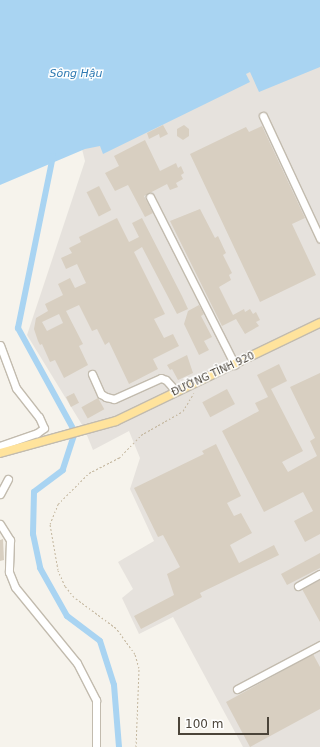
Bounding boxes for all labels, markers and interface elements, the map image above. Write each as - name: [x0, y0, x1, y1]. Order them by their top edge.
- water label: Sông Hậu: [49, 67, 103, 81]
- street label: ĐƯỜNG TỈNH 920: [170, 350, 256, 398]
- scale bar: [180, 709, 271, 735]
- text: 100 m: [185, 717, 223, 731]

